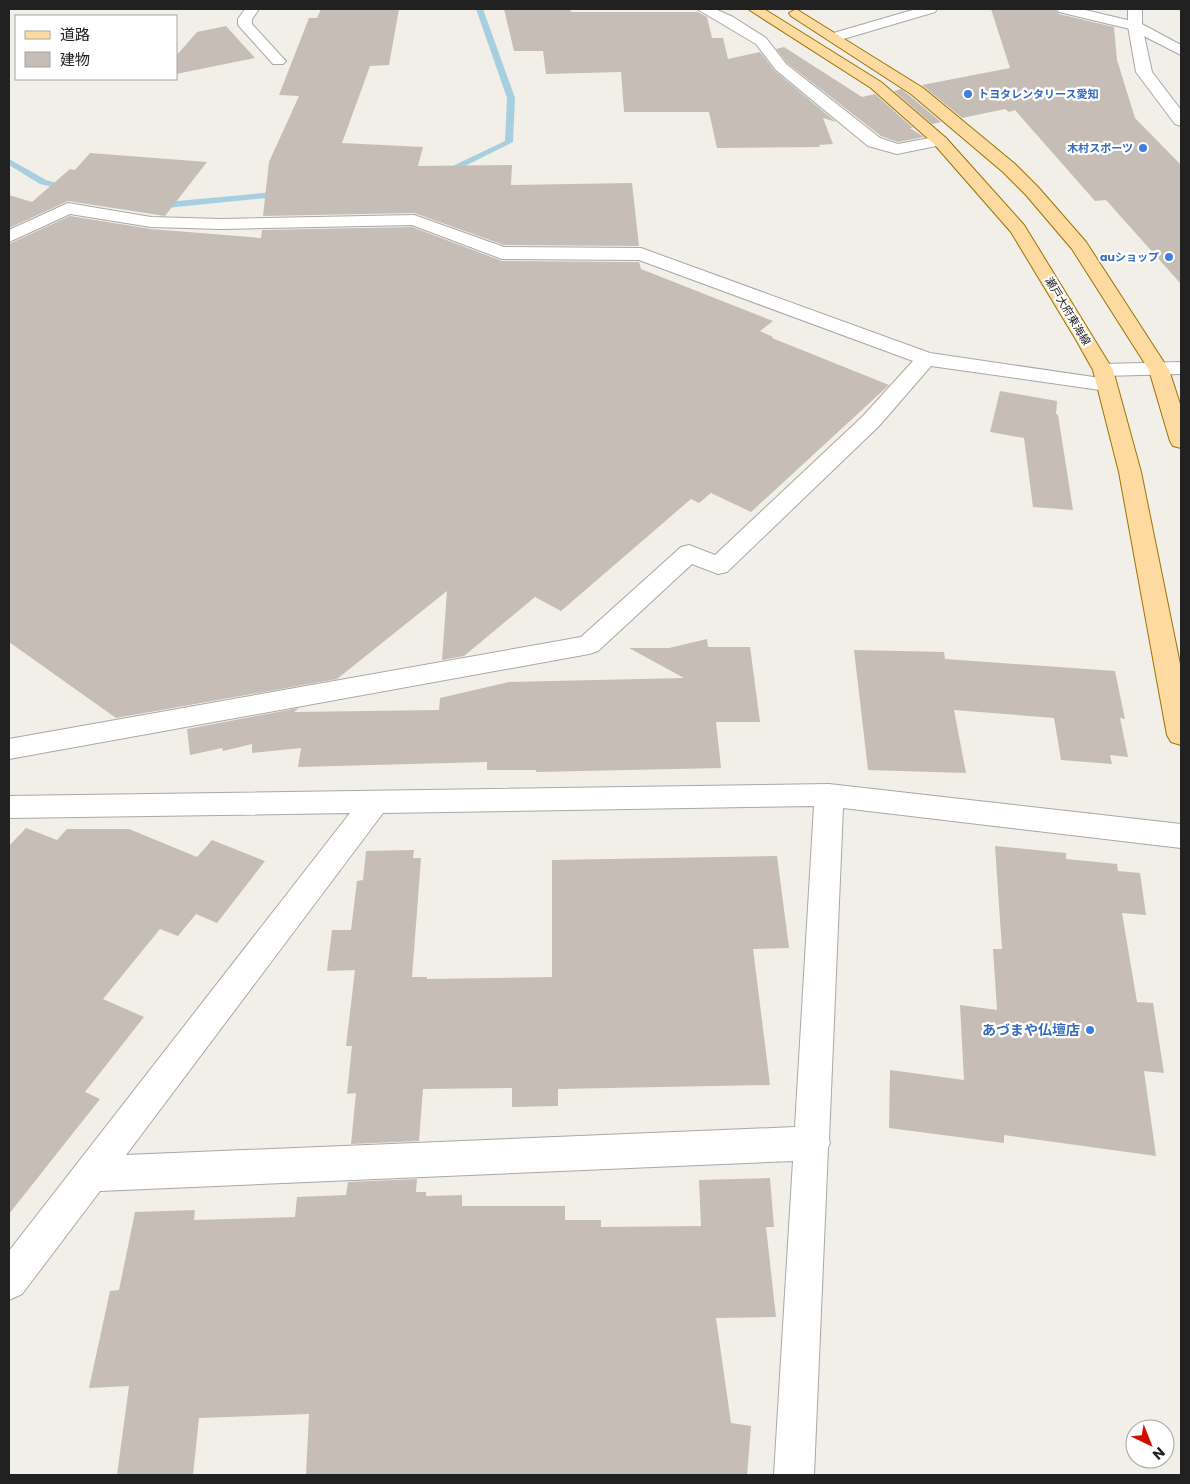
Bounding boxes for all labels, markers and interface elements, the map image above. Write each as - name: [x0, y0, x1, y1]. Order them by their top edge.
- legend: [15, 15, 178, 80]
- text: 道路: [60, 24, 90, 45]
- text: 建物: [60, 49, 90, 70]
- place label: トヨタレンタリース愛知: [978, 86, 1098, 102]
- marker: トヨタレンタリース愛知: [962, 88, 974, 100]
- place label: 木村スポーツ: [1067, 140, 1133, 156]
- marker: 木村スポーツ: [1137, 142, 1149, 154]
- place label: auショップ: [1100, 249, 1159, 265]
- marker: auショップ: [1163, 251, 1175, 263]
- street label: 瀬戸大府東海線: [1041, 274, 1095, 348]
- place label: あづまや仏壇店: [982, 1020, 1080, 1040]
- marker: あづまや仏壇店: [1084, 1024, 1096, 1036]
- north arrow: [1125, 1419, 1175, 1469]
- text: N: [1148, 1443, 1170, 1464]

